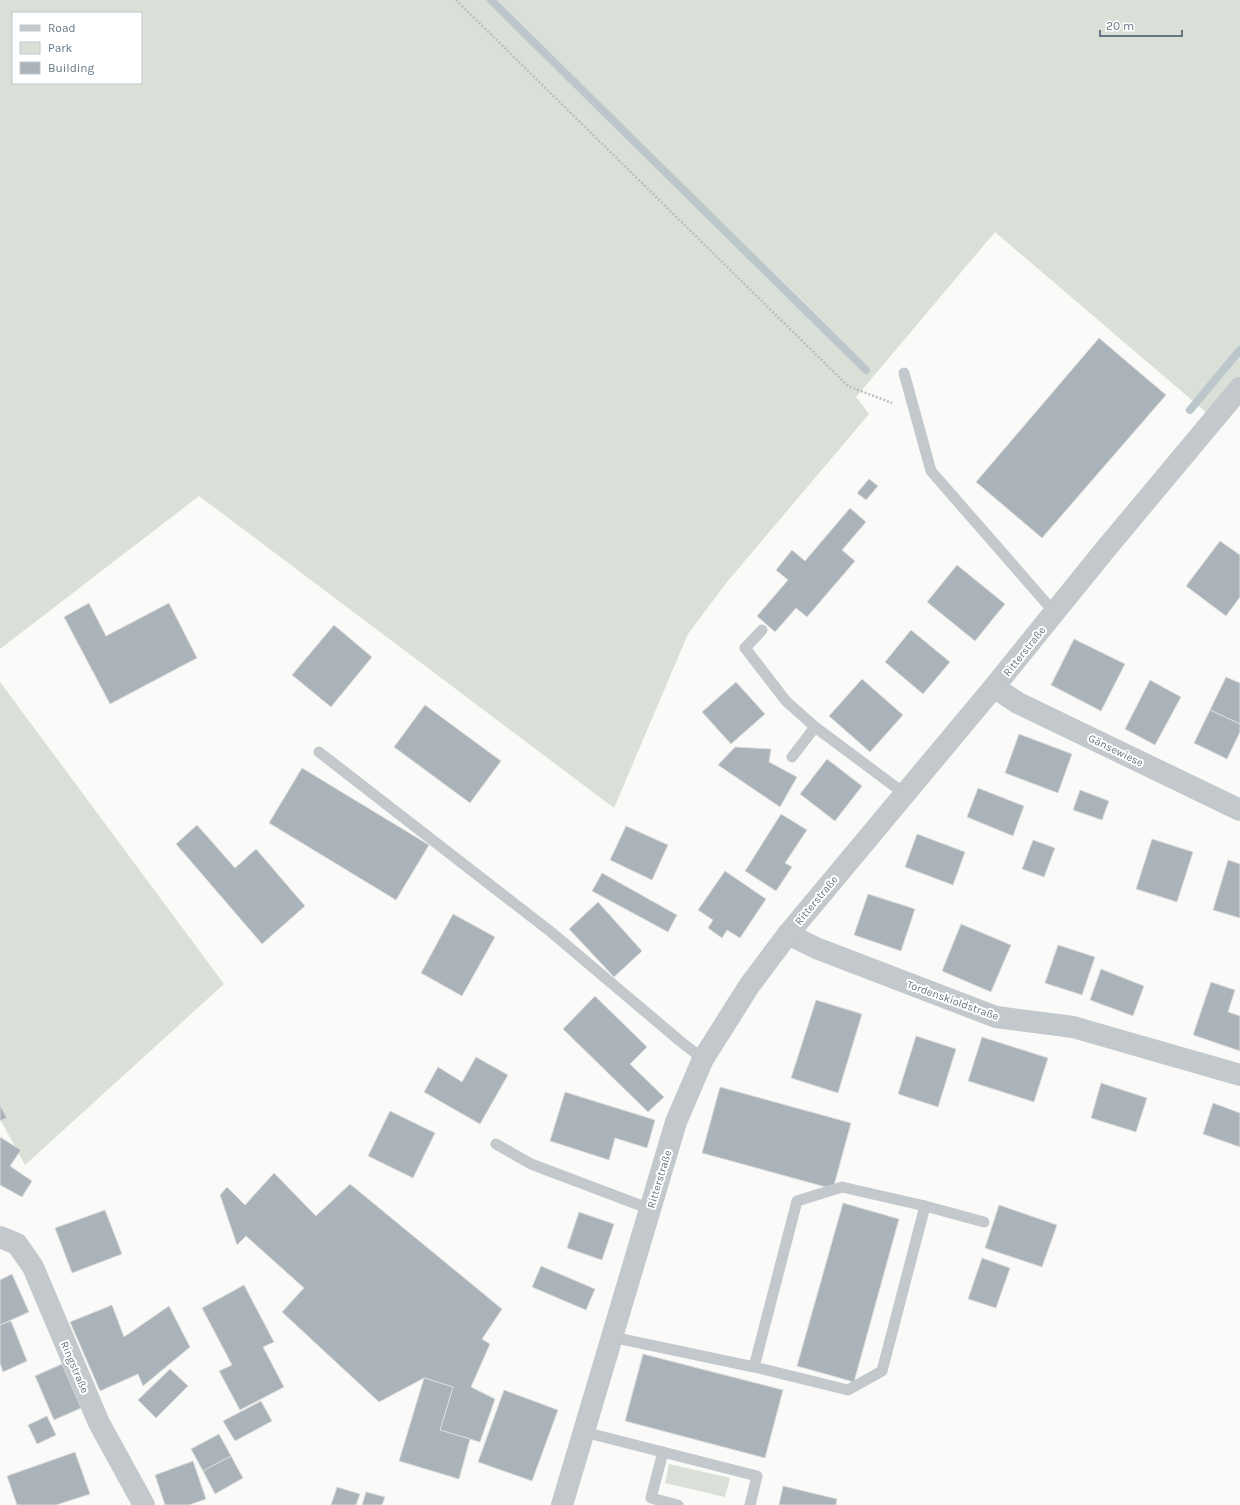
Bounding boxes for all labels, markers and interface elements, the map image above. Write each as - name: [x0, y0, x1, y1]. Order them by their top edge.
- legend: [12, 12, 142, 84]
- scale bar: [1100, 12, 1182, 38]
- text: 20 m: [1106, 19, 1134, 33]
- text: Road: [48, 21, 76, 35]
- text: Park: [48, 41, 73, 55]
- text: Building: [48, 61, 95, 75]
- street label: Ritterstraße: [1000, 624, 1049, 679]
- street label: Gänsewiese: [1086, 732, 1146, 769]
- street label: Ritterstraße: [792, 873, 841, 928]
- street label: Tordenskioldstraße: [905, 978, 1001, 1023]
- street label: Ritterstraße: [644, 1148, 675, 1210]
- street label: Ringstraße: [58, 1339, 91, 1395]

